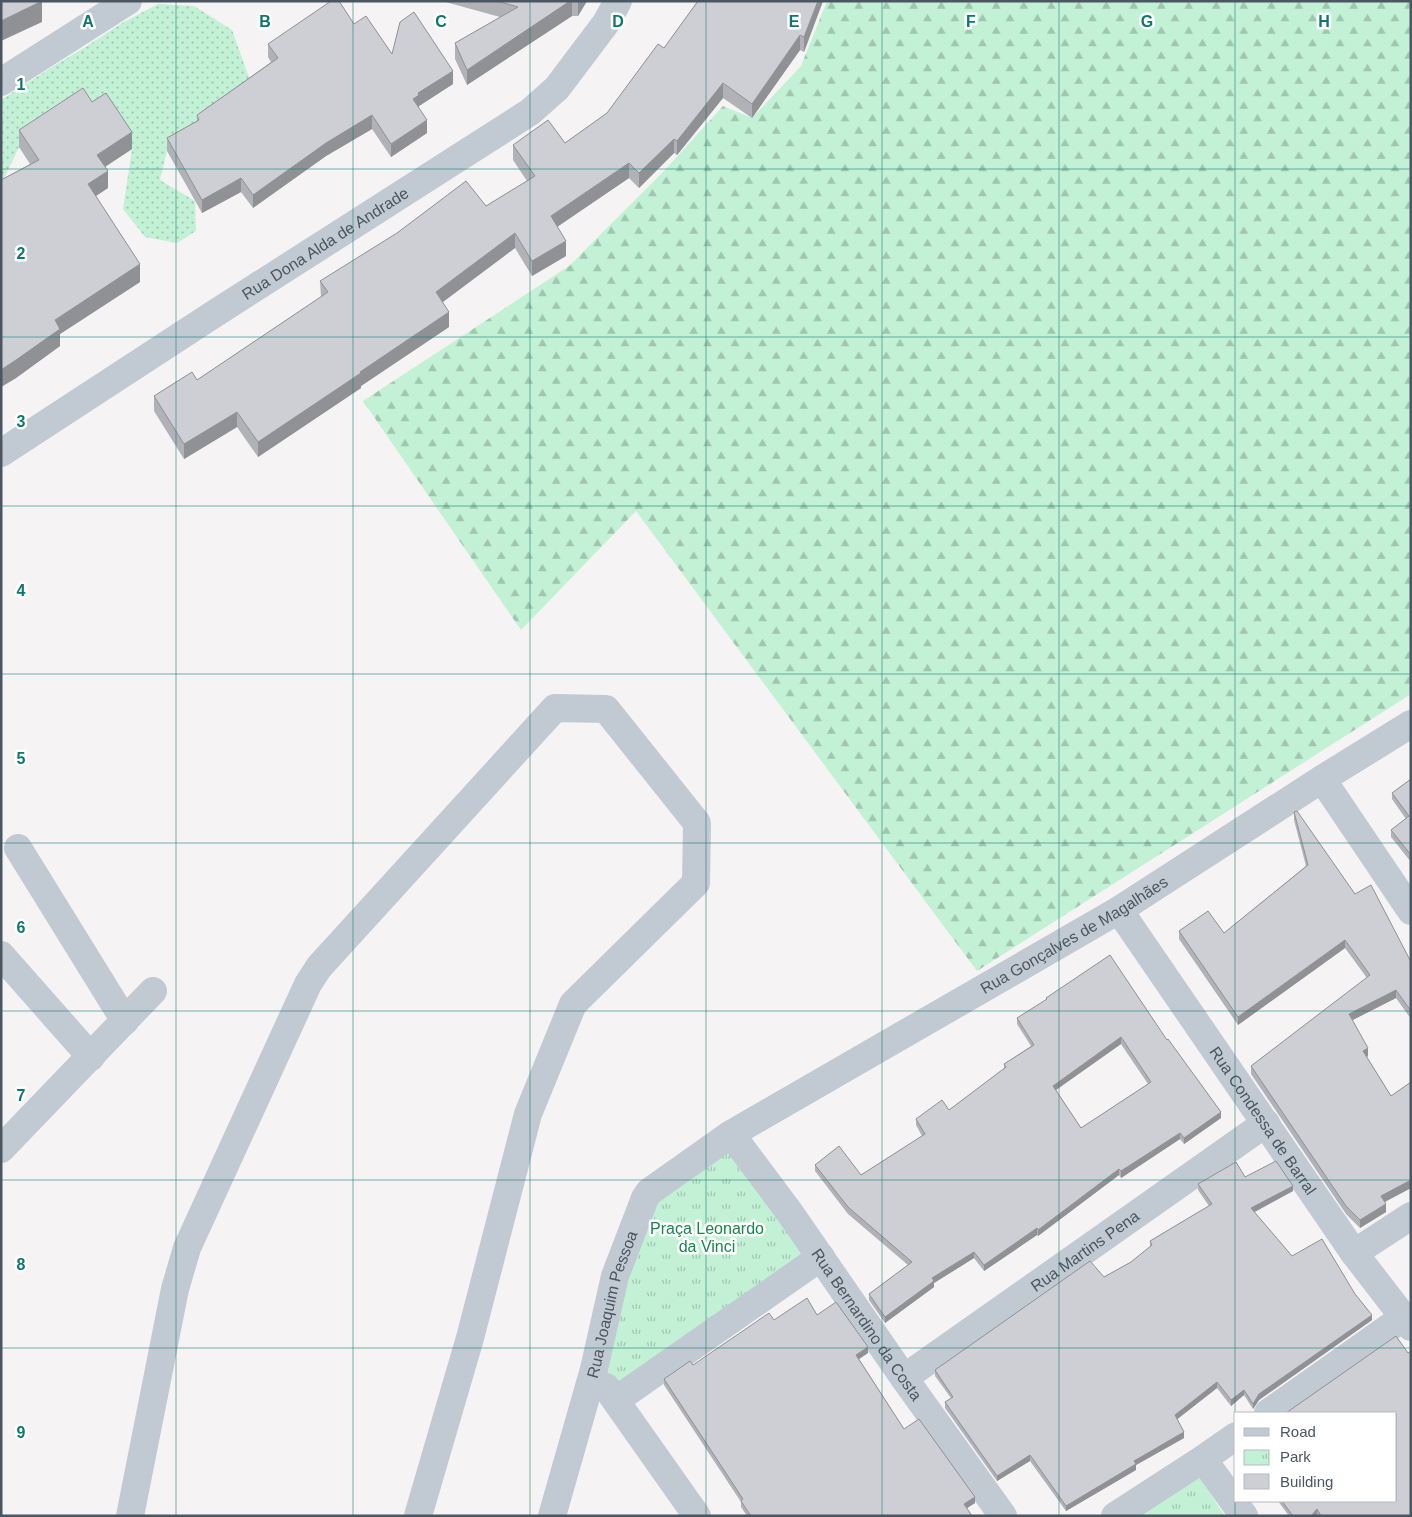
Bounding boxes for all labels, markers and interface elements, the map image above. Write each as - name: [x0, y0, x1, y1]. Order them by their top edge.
- text: A: [82, 13, 94, 30]
- text: B: [259, 13, 271, 30]
- text: C: [435, 13, 447, 30]
- text: D: [612, 13, 624, 30]
- text: E: [789, 13, 800, 30]
- text: F: [966, 13, 976, 30]
- text: G: [1141, 13, 1153, 30]
- text: H: [1318, 13, 1330, 30]
- text: 1: [17, 76, 26, 93]
- street label: Rua Dona Alda de Andrade: [239, 184, 412, 303]
- text: 2: [17, 245, 26, 262]
- text: 3: [17, 413, 26, 430]
- text: 4: [17, 582, 26, 599]
- text: 5: [17, 750, 26, 767]
- street label: Rua Gonçalves de Magalhães: [978, 873, 1171, 997]
- text: 6: [17, 919, 26, 936]
- street label: Rua Condessa de Barral: [1206, 1044, 1319, 1198]
- text: 7: [17, 1087, 26, 1104]
- street label: Rua Martins Pena: [1028, 1207, 1142, 1295]
- park label: Praça Leonardo da Vinci: [650, 1220, 764, 1255]
- street label: Rua Joaquim Pessoa: [584, 1228, 641, 1380]
- street label: Rua Bernardino da Costa: [808, 1246, 925, 1404]
- text: 8: [17, 1256, 26, 1273]
- legend: [1234, 1412, 1397, 1502]
- text: Road: [1280, 1423, 1316, 1440]
- text: 9: [17, 1424, 26, 1441]
- text: Park: [1280, 1448, 1311, 1465]
- text: Building: [1280, 1473, 1333, 1490]

